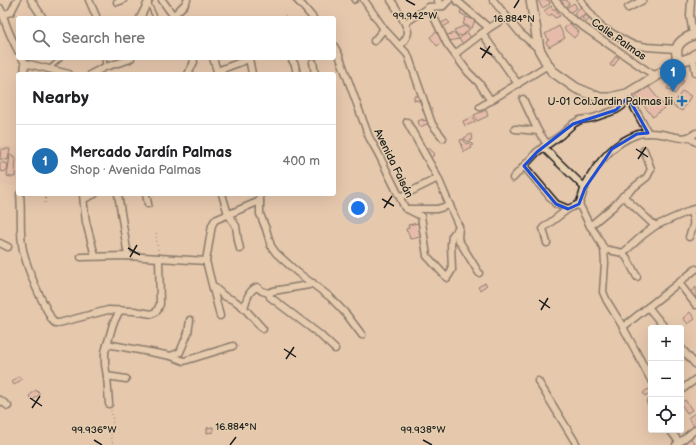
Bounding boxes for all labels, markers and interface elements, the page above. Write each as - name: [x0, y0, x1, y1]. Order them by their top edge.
- text: 99.942°W: [393, 10, 437, 22]
- text: 16.884°N: [493, 13, 535, 25]
- search box: [16, 16, 336, 60]
- street label: Calle Palmas: [589, 16, 649, 63]
- icon: search: [30, 27, 52, 49]
- text: Search here: [62, 29, 145, 48]
- pin: 1: [660, 59, 686, 92]
- text: Nearby: [32, 88, 89, 108]
- place label: U-01 Col.Jardin Palmas Iii: [548, 95, 673, 108]
- marker: U-01 Col.Jardin Palmas Iii: [676, 95, 688, 107]
- street label: Avenida Faisán: [371, 127, 416, 200]
- text: Mercado Jardín Palmas: [70, 143, 232, 162]
- text: 1: [42, 153, 48, 169]
- text: 400 m: [283, 153, 320, 169]
- text: Shop · Avenida Palmas: [70, 162, 201, 178]
- your location: [348, 198, 368, 218]
- map controls: [648, 325, 684, 433]
- button: +: [648, 325, 684, 361]
- button: −: [648, 361, 684, 397]
- button: locate: [648, 397, 684, 433]
- text: 16.884°N: [215, 421, 257, 433]
- text: 99.936°W: [71, 424, 117, 436]
- text: 99.938°W: [401, 424, 446, 436]

